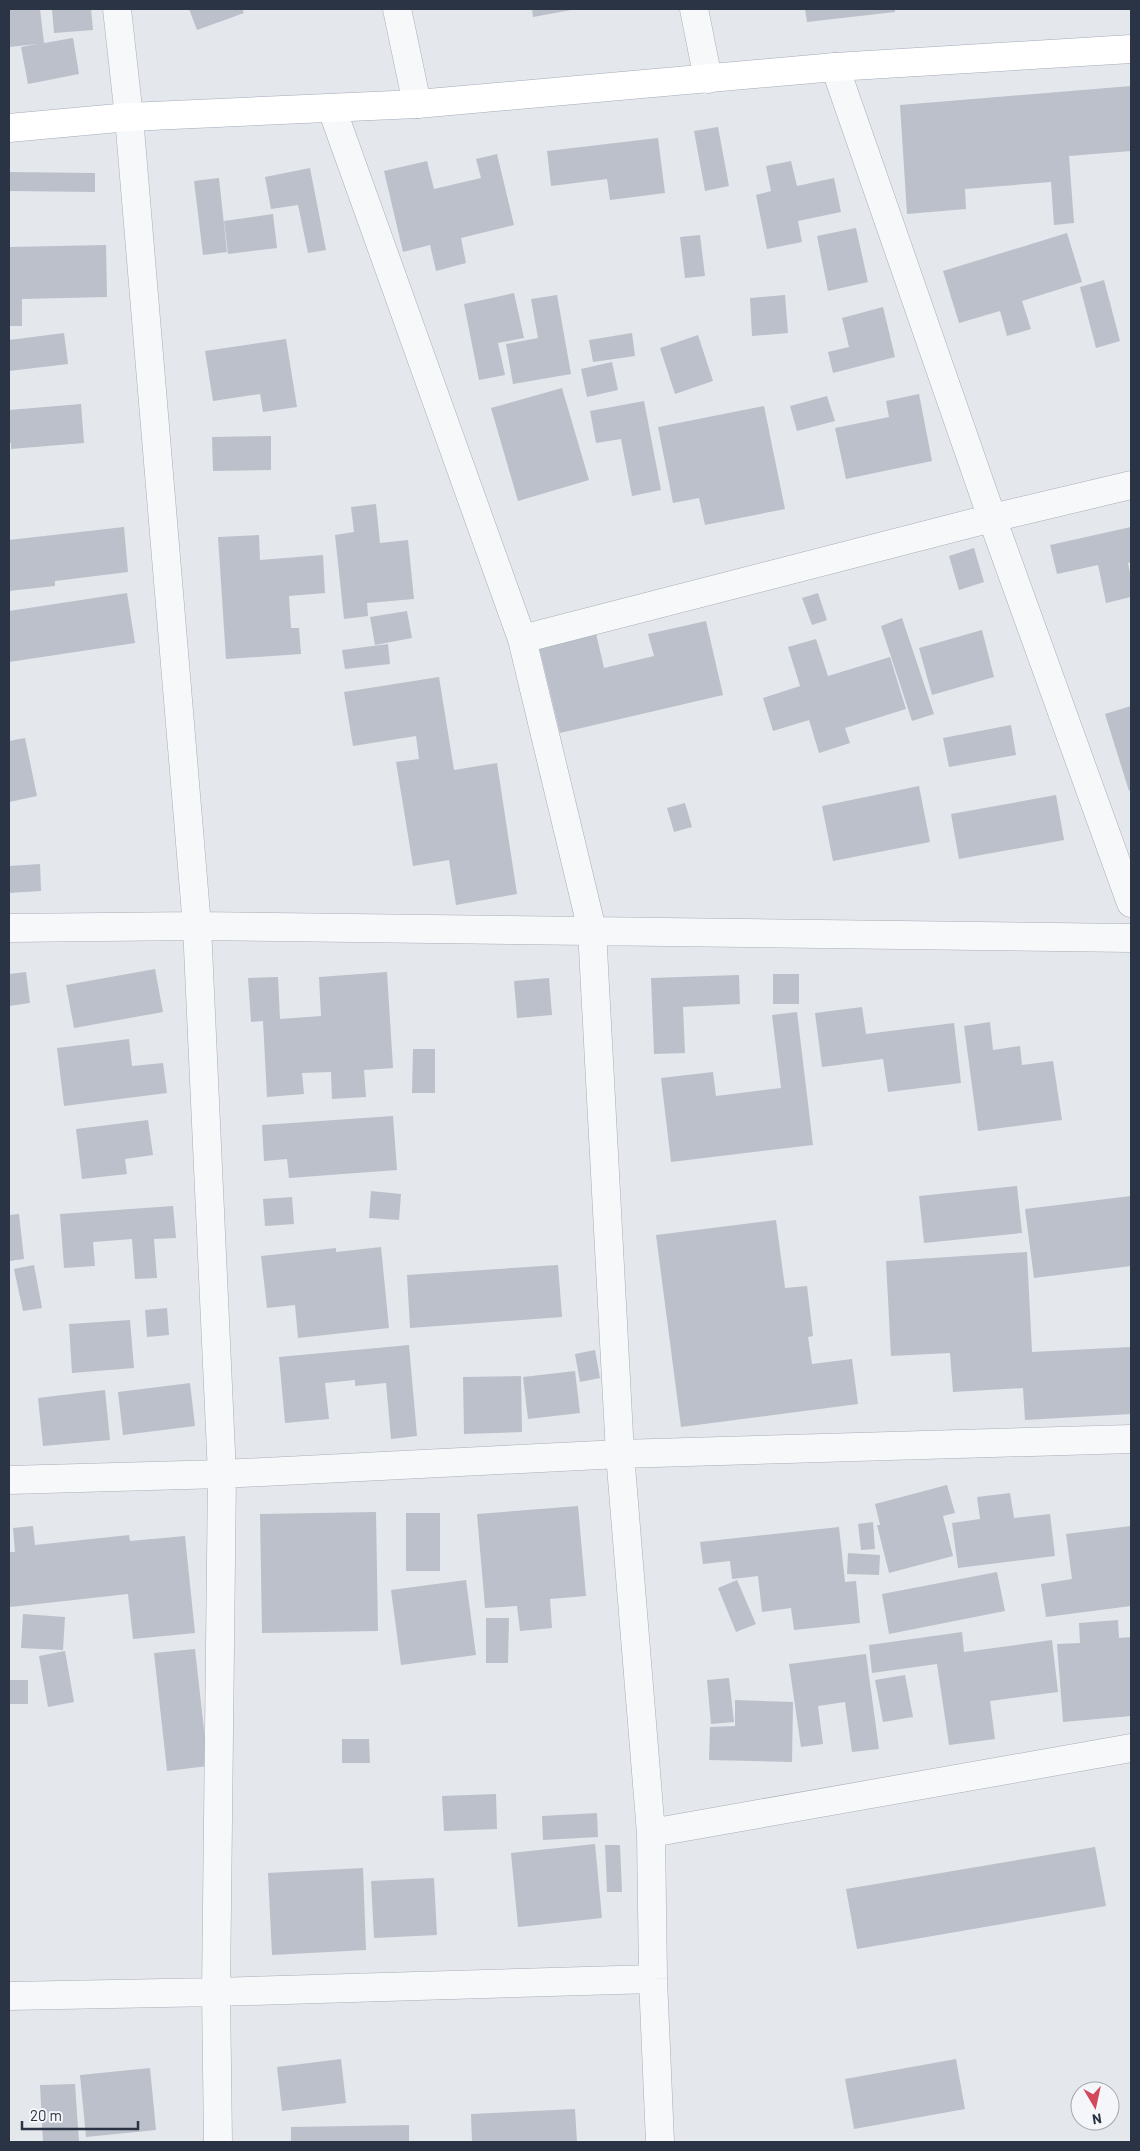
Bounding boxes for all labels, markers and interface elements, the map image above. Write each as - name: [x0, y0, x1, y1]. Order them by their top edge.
- north arrow: [1070, 2081, 1120, 2131]
- scale bar: [22, 2098, 139, 2130]
- text: 20 m: [30, 2106, 62, 2124]
- text: N: [1091, 2110, 1103, 2128]

